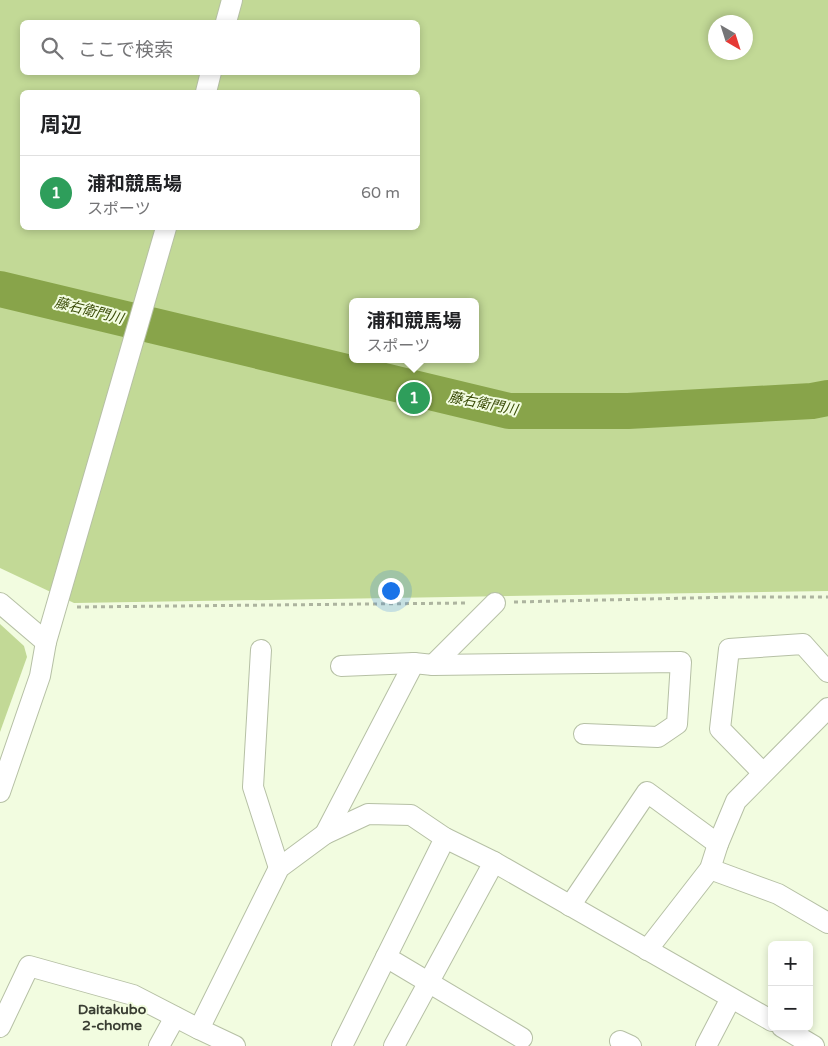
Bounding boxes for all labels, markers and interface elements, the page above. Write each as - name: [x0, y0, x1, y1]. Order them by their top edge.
- north arrow: [708, 15, 753, 60]
- search box: [20, 20, 420, 75]
- icon: search: [38, 34, 66, 62]
- text: ここで検索: [78, 39, 173, 61]
- text: 周辺: [40, 113, 82, 138]
- text: 浦和競馬場: [87, 173, 182, 195]
- text: 1: [51, 183, 61, 203]
- text: 60 m: [361, 183, 400, 203]
- text: スポーツ: [87, 199, 151, 219]
- water label: 藤右衛門川: [53, 294, 127, 328]
- popup: [349, 298, 479, 363]
- text: 浦和競馬場: [366, 310, 462, 332]
- text: スポーツ: [366, 336, 430, 356]
- pin: 1: [398, 379, 430, 417]
- water label: 藤右衛門川: [447, 388, 521, 419]
- your location: [378, 578, 404, 604]
- map controls: [768, 941, 813, 1031]
- button: +: [768, 941, 813, 986]
- button: −: [768, 986, 813, 1031]
- district label: Daitakubo 2-chome: [78, 1001, 147, 1034]

